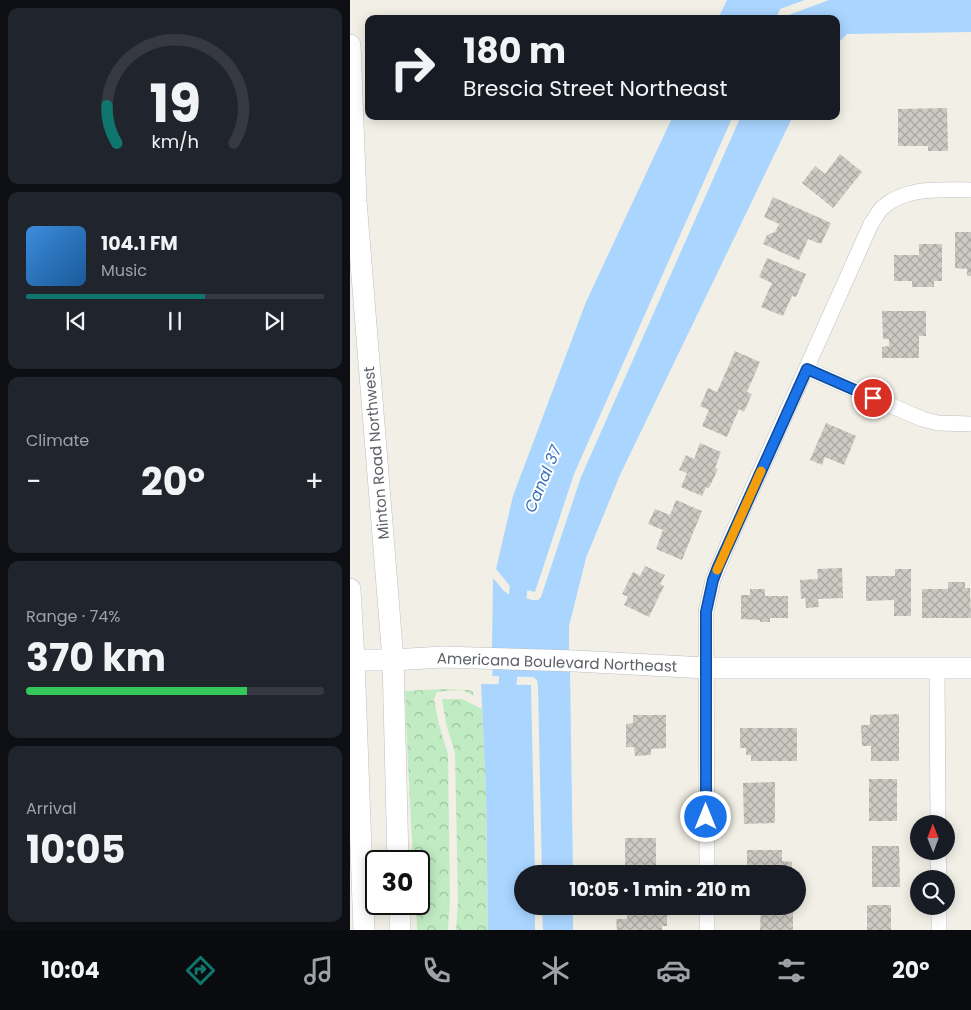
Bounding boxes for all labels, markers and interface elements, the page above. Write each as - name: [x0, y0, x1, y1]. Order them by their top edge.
- text: 180 m: [463, 26, 566, 75]
- icon: right: [380, 35, 445, 100]
- text: 19: [149, 67, 201, 140]
- text: Brescia Street Northeast: [463, 73, 727, 104]
- text: km/h: [151, 129, 199, 154]
- text: 104.1 FM: [101, 230, 178, 257]
- text: Music: [101, 259, 147, 282]
- icon: previous: [62, 307, 90, 335]
- icon: pause: [161, 307, 189, 335]
- icon: next: [260, 307, 288, 335]
- street label: Minton Road Northwest: [358, 366, 394, 540]
- pin: [852, 377, 894, 419]
- icon: arrive: [859, 384, 887, 412]
- text: Climate: [26, 429, 89, 452]
- water label: Canal 37: [519, 441, 568, 516]
- text: 20°: [141, 455, 205, 508]
- text: −: [26, 462, 41, 501]
- text: +: [305, 462, 324, 501]
- text: Range · 74%: [26, 605, 120, 628]
- text: 370 km: [26, 631, 166, 684]
- street label: Americana Boulevard Northeast: [437, 647, 677, 677]
- position arrow: [679, 790, 731, 842]
- text: Arrival: [26, 797, 76, 820]
- north arrow: [910, 815, 955, 860]
- map controls: [910, 815, 955, 915]
- text: 10:05: [26, 823, 125, 876]
- speed limit sign: 30: [365, 850, 430, 915]
- button: search: [910, 870, 955, 915]
- text: 10:05 · 1 min · 210 m: [569, 876, 751, 903]
- icon: directions: [183, 953, 218, 988]
- icon: music: [301, 953, 336, 988]
- icon: phone: [419, 953, 454, 988]
- icon: climate: [538, 953, 573, 988]
- icon: car: [656, 953, 691, 988]
- icon: filters: [774, 953, 809, 988]
- text: 10:04: [42, 955, 100, 986]
- text: 20°: [892, 955, 929, 986]

